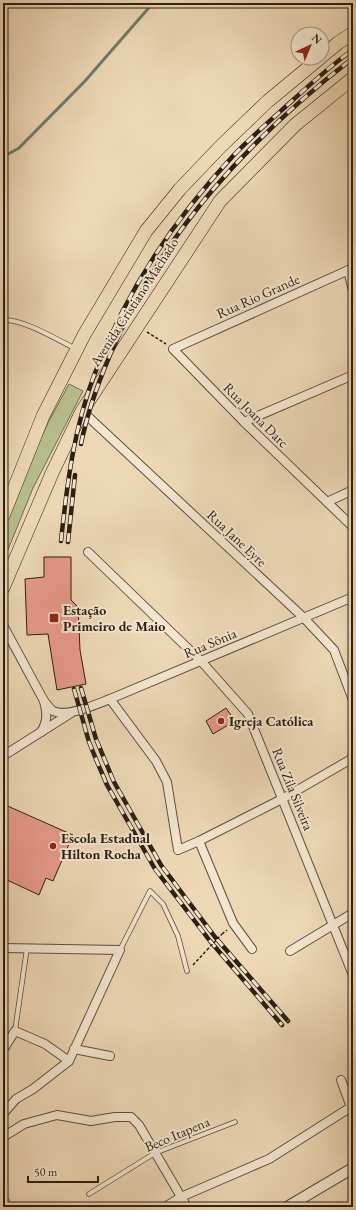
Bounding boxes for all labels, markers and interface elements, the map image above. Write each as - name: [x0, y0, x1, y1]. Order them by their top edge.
- north arrow: [290, 26, 330, 66]
- text: N: [309, 31, 325, 47]
- street label: Avenida Cristiano Machado: [85, 234, 182, 371]
- street label: Rua Rio Grande: [214, 269, 303, 322]
- street label: Rua Joana Darc: [220, 379, 293, 452]
- street label: Rua Jane Eyre: [203, 506, 271, 571]
- place label: Estação Primeiro de Maio: [63, 601, 165, 635]
- marker: Estação Primeiro de Maio: [48, 612, 60, 624]
- street label: Rua Sônia: [181, 624, 239, 662]
- place label: Igreja Católica: [229, 712, 314, 730]
- marker: Igreja Católica: [216, 716, 226, 726]
- street label: Rua Zila Silveira: [268, 745, 318, 833]
- place label: Escola Estadual Hilton Rocha: [61, 829, 150, 863]
- marker: Escola Estadual Hilton Rocha: [48, 841, 58, 851]
- street label: Beco Itapena: [142, 1112, 213, 1156]
- scale bar: [28, 1158, 98, 1184]
- text: 50 m: [34, 1164, 58, 1180]

